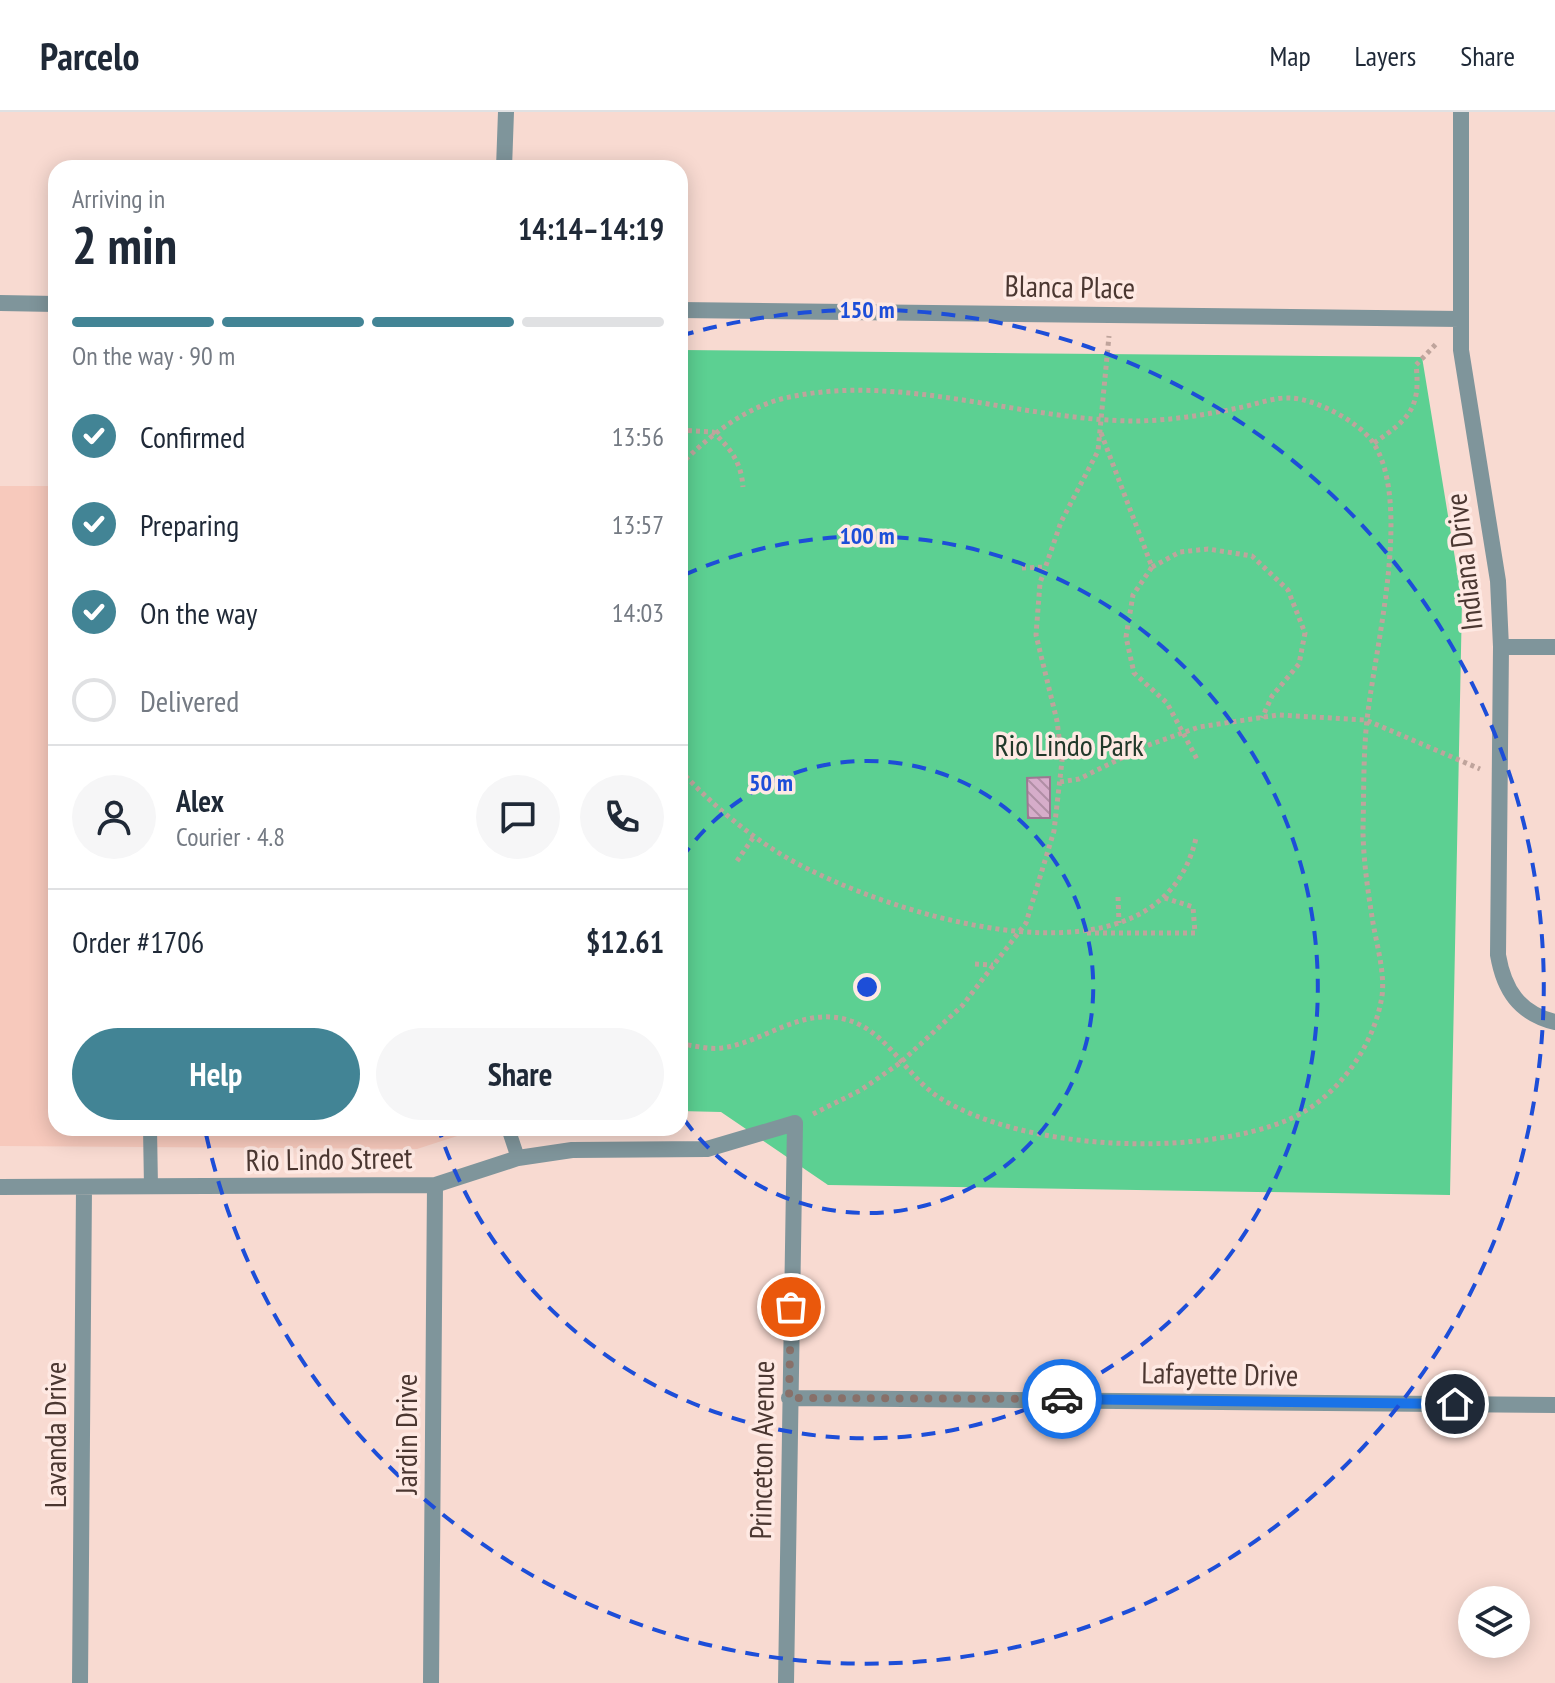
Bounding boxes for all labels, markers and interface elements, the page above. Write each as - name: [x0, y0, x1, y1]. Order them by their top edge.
- text: Parcelo: [40, 31, 139, 80]
- text: Map: [1269, 37, 1311, 74]
- text: Layers: [1355, 37, 1416, 74]
- text: Share: [1460, 37, 1515, 74]
- text: Arriving in: [72, 182, 165, 215]
- text: 14:14–14:19: [518, 209, 664, 248]
- text: 2 min: [72, 211, 177, 278]
- street label: Blanca Place: [1004, 265, 1136, 307]
- text: 150 m: [839, 294, 895, 325]
- text: On the way · 90 m: [72, 339, 235, 372]
- icon: check: [72, 414, 116, 458]
- text: Confirmed: [140, 417, 245, 456]
- text: 13:56: [612, 420, 664, 453]
- street label: Indiana Drive: [1435, 491, 1491, 633]
- icon: check: [72, 502, 116, 546]
- text: Preparing: [140, 505, 239, 544]
- text: 13:57: [612, 508, 664, 541]
- text: 100 m: [839, 520, 895, 551]
- icon: check: [72, 590, 116, 634]
- text: On the way: [140, 593, 257, 632]
- text: 14:03: [612, 596, 664, 629]
- text: Delivered: [140, 681, 239, 720]
- park label: Rio Lindo Park: [994, 725, 1144, 764]
- text: 50 m: [749, 767, 793, 798]
- button: person: [72, 775, 156, 859]
- button: chat: [476, 775, 560, 859]
- button: phone: [580, 775, 664, 859]
- text: Alex: [176, 781, 224, 820]
- text: Courier · 4.8: [176, 820, 285, 853]
- text: Order #1706: [72, 922, 204, 961]
- text: $12.61: [586, 922, 664, 961]
- centre of rings: [853, 973, 881, 1001]
- button: Help: [72, 1028, 360, 1120]
- button: Share: [376, 1028, 664, 1120]
- street label: Rio Lindo Street: [245, 1137, 413, 1179]
- pin: [757, 1273, 825, 1341]
- icon: bag: [769, 1285, 813, 1329]
- street label: Lafayette Drive: [1141, 1352, 1299, 1394]
- courier: [1022, 1359, 1102, 1439]
- street label: Princeton Avenue: [740, 1360, 782, 1540]
- street label: Lavanda Drive: [35, 1362, 74, 1508]
- pin: [1421, 1370, 1489, 1438]
- street label: Jardin Drive: [386, 1374, 425, 1496]
- icon: car: [1040, 1377, 1084, 1421]
- icon: home: [1433, 1382, 1477, 1426]
- map controls: [1458, 1586, 1530, 1658]
- button: layers: [1458, 1586, 1530, 1658]

